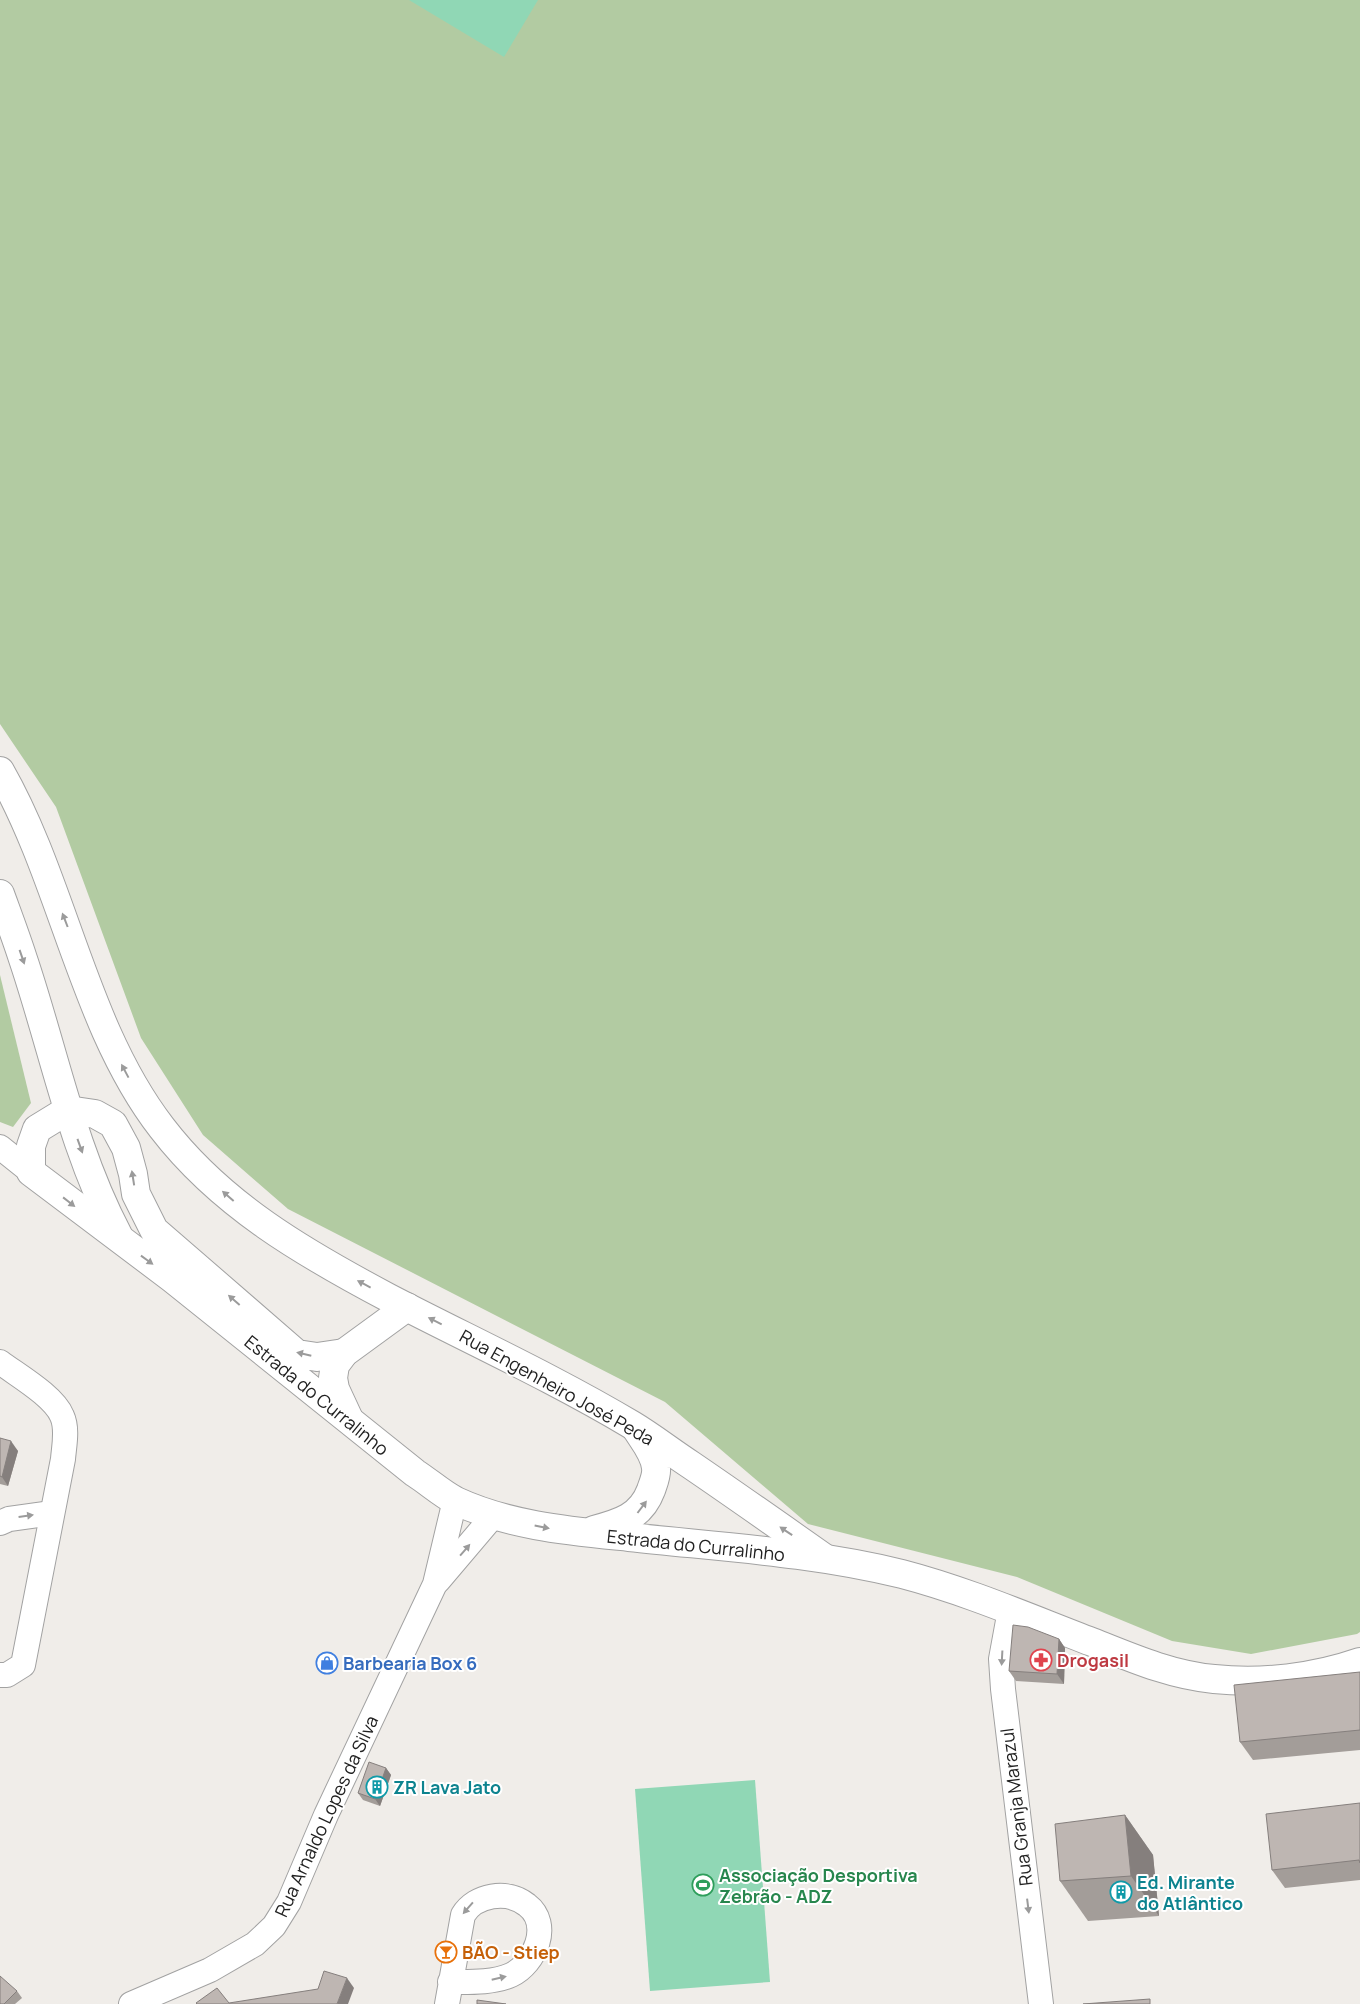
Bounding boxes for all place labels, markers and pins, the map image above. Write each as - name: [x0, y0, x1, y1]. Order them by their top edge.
- pharmacy icon: Drogasil: [1029, 1648, 1053, 1672]
- place label: Drogasil: [1057, 1648, 1129, 1672]
- shop icon: Barbearia Box 6: [315, 1651, 339, 1675]
- place label: Barbearia Box 6: [343, 1651, 477, 1675]
- building icon: ZR Lava Jato: [365, 1775, 389, 1799]
- place label: ZR Lava Jato: [393, 1775, 501, 1799]
- place label: Associação Desportiva Zebrão - ADZ: [719, 1863, 918, 1908]
- place label: Ed. Mirante do Atlântico: [1137, 1870, 1243, 1915]
- sports icon: Associação Desportiva Zebrão - ADZ: [691, 1873, 715, 1897]
- building icon: Ed. Mirante do Atlântico: [1109, 1880, 1133, 1904]
- bar icon: BÃO - Stiep: [434, 1940, 458, 1964]
- place label: BÃO - Stiep: [462, 1940, 560, 1964]

